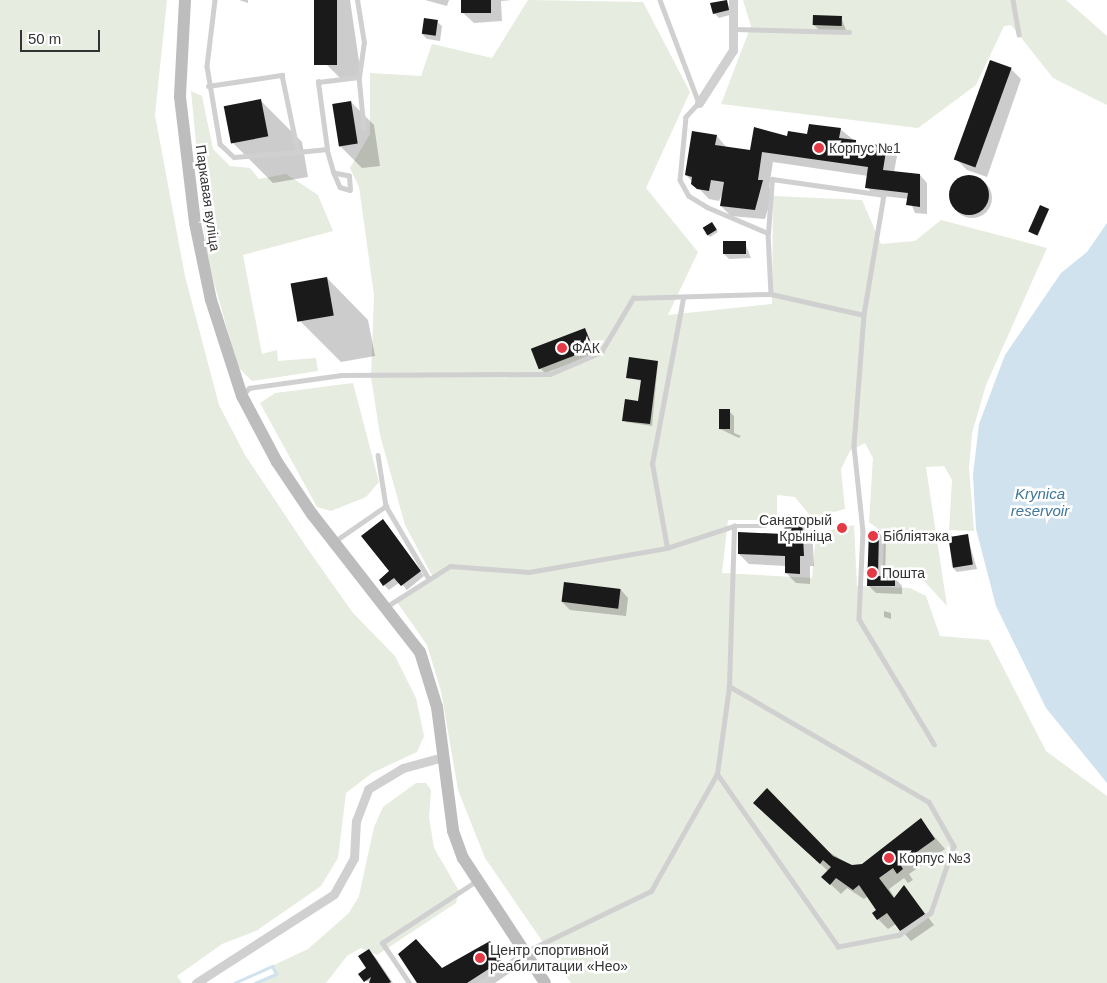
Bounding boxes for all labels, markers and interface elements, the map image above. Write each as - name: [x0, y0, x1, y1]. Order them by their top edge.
- scale bar: [22, 20, 102, 52]
- text: 50 m: [28, 30, 61, 47]
- place label: Корпус №1: [829, 140, 901, 156]
- marker: Корпус №1: [813, 142, 825, 154]
- street label: Паркавая вуліца: [192, 144, 224, 252]
- place label: ФАК: [572, 340, 600, 356]
- marker: ФАК: [556, 342, 568, 354]
- water label: Krynica reservoir: [1011, 484, 1069, 519]
- place label: Санаторый Крыніца: [759, 512, 832, 544]
- marker: Санаторый Крыніца: [836, 522, 848, 534]
- place label: Бібліятэка: [883, 528, 949, 544]
- marker: Бібліятэка: [867, 530, 879, 542]
- place label: Пошта: [882, 565, 925, 581]
- marker: Пошта: [866, 567, 878, 579]
- place label: Корпус №3: [899, 850, 971, 866]
- marker: Корпус №3: [883, 852, 895, 864]
- place label: Центр спортивной реабилитации «Нео»: [490, 942, 628, 974]
- marker: Центр спортивной реабилитации «Нео»: [474, 952, 486, 964]

